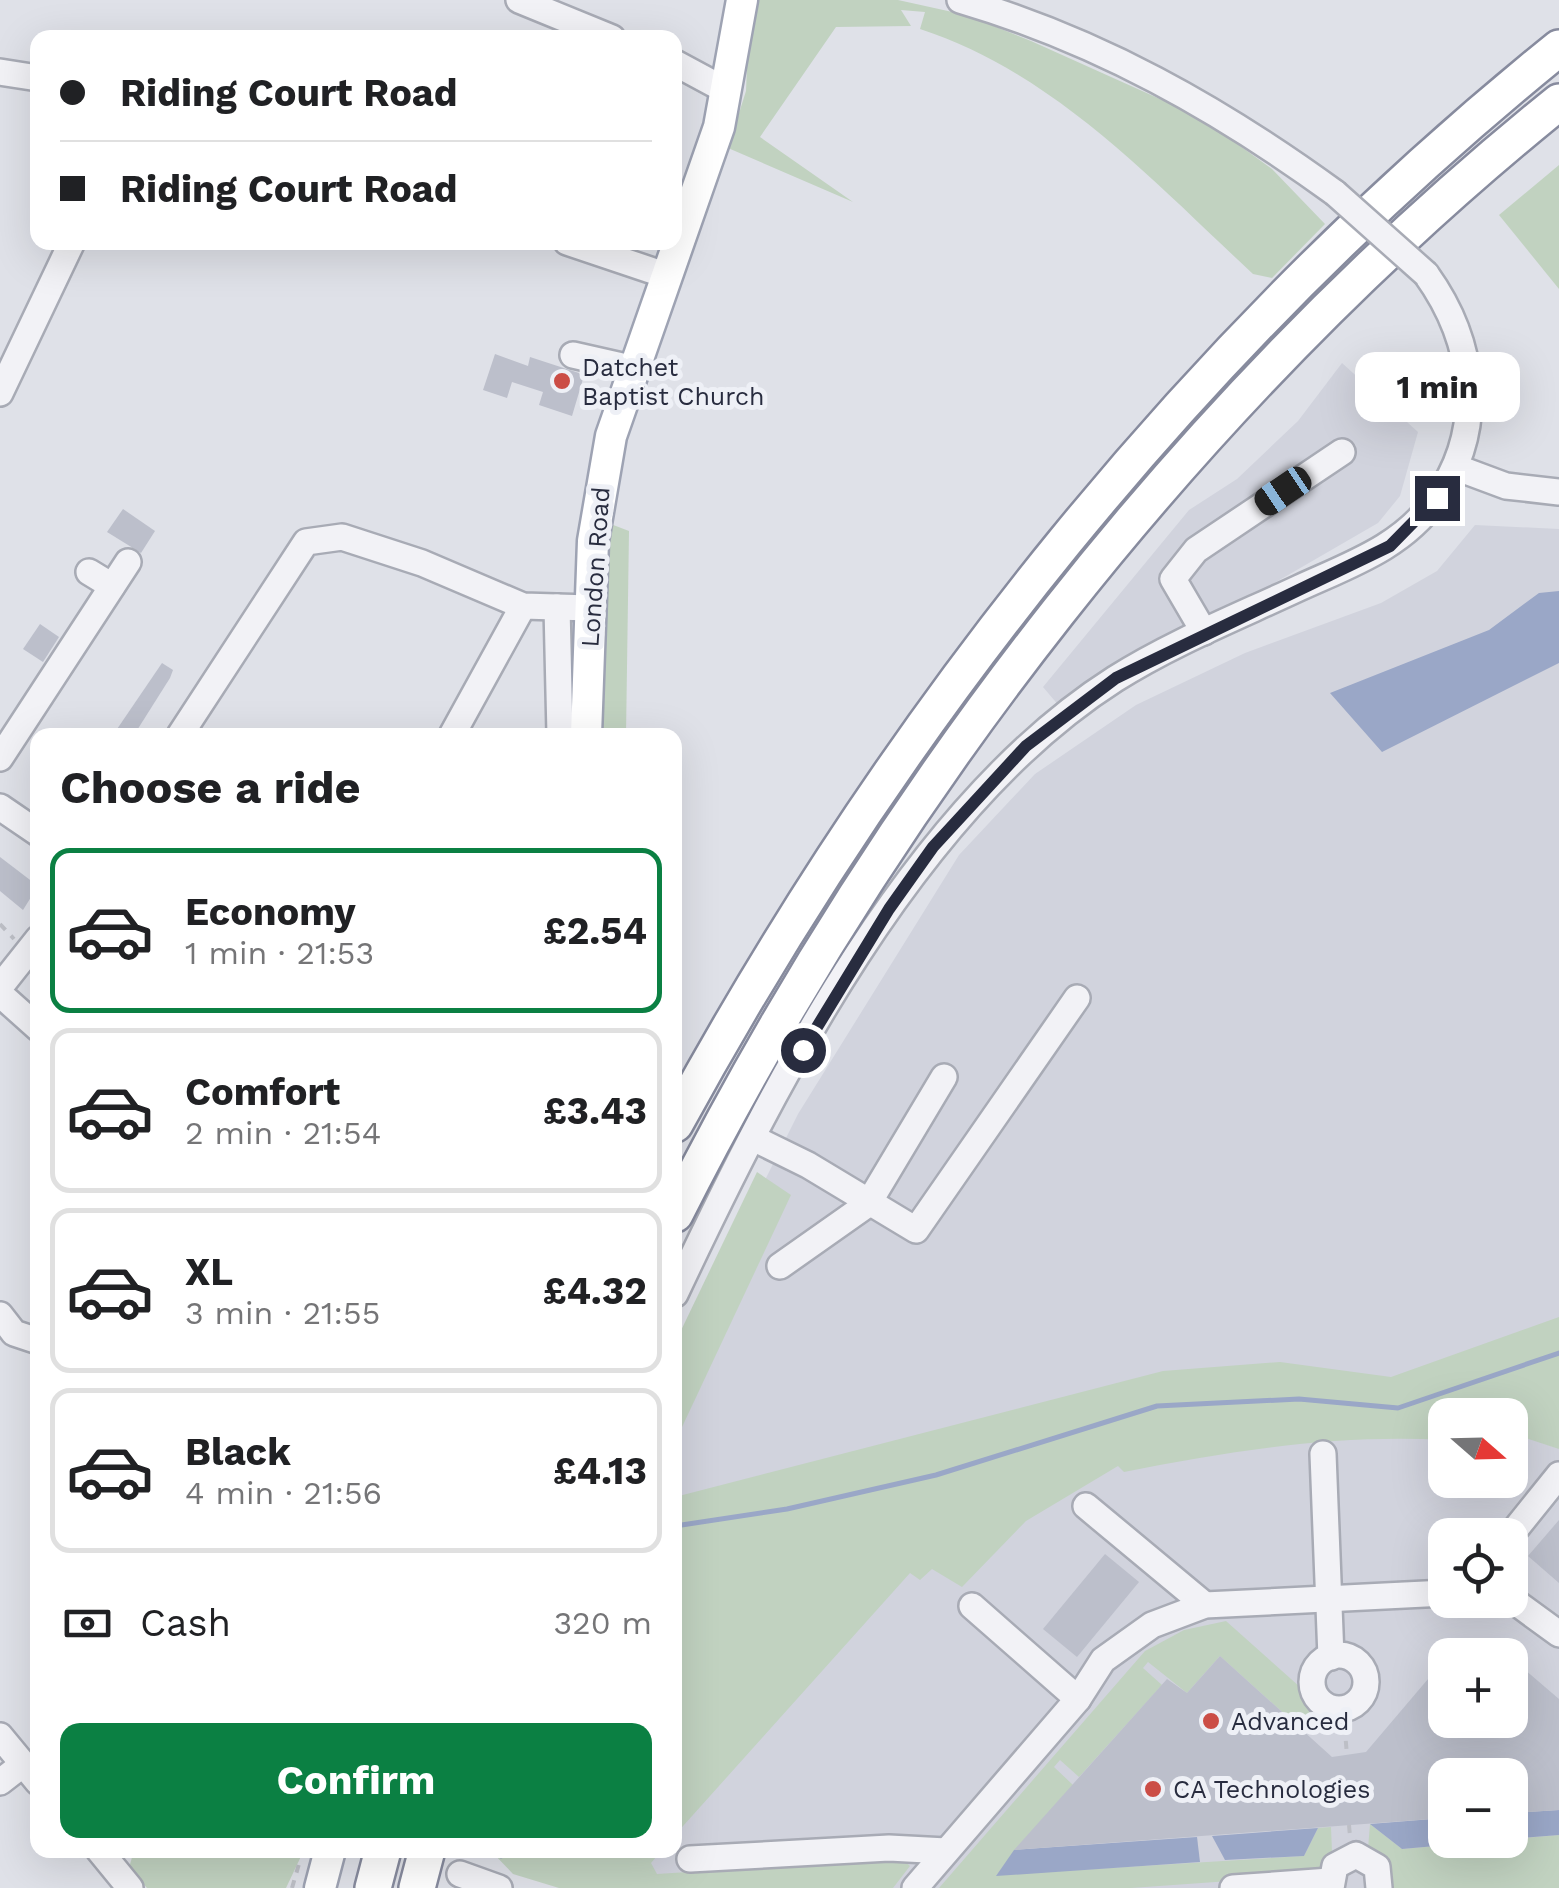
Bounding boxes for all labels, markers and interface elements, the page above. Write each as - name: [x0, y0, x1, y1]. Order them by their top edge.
- text: Riding Court Road: [120, 71, 457, 115]
- text: Riding Court Road: [120, 167, 457, 211]
- place label: Datchet Baptist Church: [582, 353, 765, 411]
- callout: 1 min: [1354, 353, 1520, 423]
- text: 1 min: [1396, 368, 1479, 406]
- marker: Datchet Baptist Church: [551, 370, 573, 392]
- car: [1250, 462, 1316, 520]
- route end: [1415, 476, 1460, 521]
- street label: London Road: [575, 486, 616, 648]
- text: Choose a ride: [60, 761, 360, 814]
- icon: car: [65, 886, 155, 976]
- text: Economy: [185, 890, 356, 934]
- text: £2.54: [543, 909, 647, 953]
- text: 1 min · 21:53: [185, 934, 374, 972]
- route start: [781, 1028, 826, 1073]
- icon: car: [65, 1066, 155, 1156]
- text: Comfort: [185, 1070, 340, 1114]
- text: £3.43: [543, 1089, 647, 1133]
- text: 2 min · 21:54: [185, 1114, 381, 1152]
- icon: car: [65, 1246, 155, 1336]
- text: XL: [185, 1250, 233, 1294]
- text: £4.32: [543, 1269, 647, 1313]
- text: 3 min · 21:55: [185, 1294, 380, 1332]
- north arrow: [1428, 1398, 1528, 1498]
- map controls: [1428, 1398, 1528, 1858]
- icon: car: [65, 1426, 155, 1516]
- text: Black: [185, 1430, 291, 1474]
- text: £4.13: [553, 1449, 647, 1493]
- text: 4 min · 21:56: [185, 1474, 382, 1512]
- button: locate: [1428, 1518, 1528, 1618]
- icon: cash: [60, 1596, 115, 1651]
- text: Cash: [140, 1601, 231, 1645]
- text: 320 m: [553, 1604, 652, 1642]
- button: +: [1428, 1638, 1528, 1738]
- place label: Advanced: [1231, 1707, 1349, 1736]
- marker: Advanced: [1200, 1710, 1222, 1732]
- button: Confirm: [60, 1723, 652, 1838]
- button: −: [1428, 1758, 1528, 1858]
- place label: CA Technologies: [1173, 1775, 1370, 1804]
- marker: CA Technologies: [1142, 1778, 1164, 1800]

